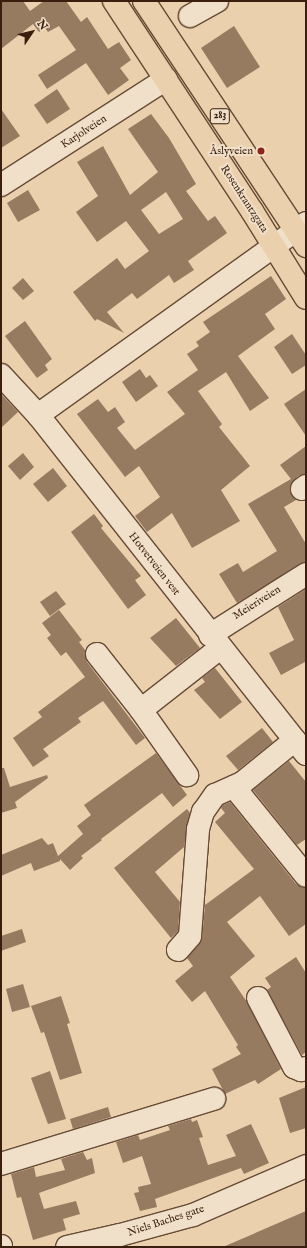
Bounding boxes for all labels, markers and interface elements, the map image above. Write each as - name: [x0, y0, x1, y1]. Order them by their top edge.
- north arrow: [12, 12, 52, 52]
- text: N: [33, 17, 50, 33]
- road number: 283: [209, 108, 231, 124]
- street label: Karjolveien: [59, 112, 109, 152]
- place label: Åslyveien: [210, 144, 253, 158]
- marker: Åslyveien: [256, 146, 266, 156]
- street label: Rosenkrantzgata: [217, 163, 271, 235]
- street label: Hotvetveien vest: [125, 530, 183, 598]
- street label: Meieriveien: [231, 583, 283, 623]
- street label: Niels Baches gate: [126, 1202, 206, 1240]

